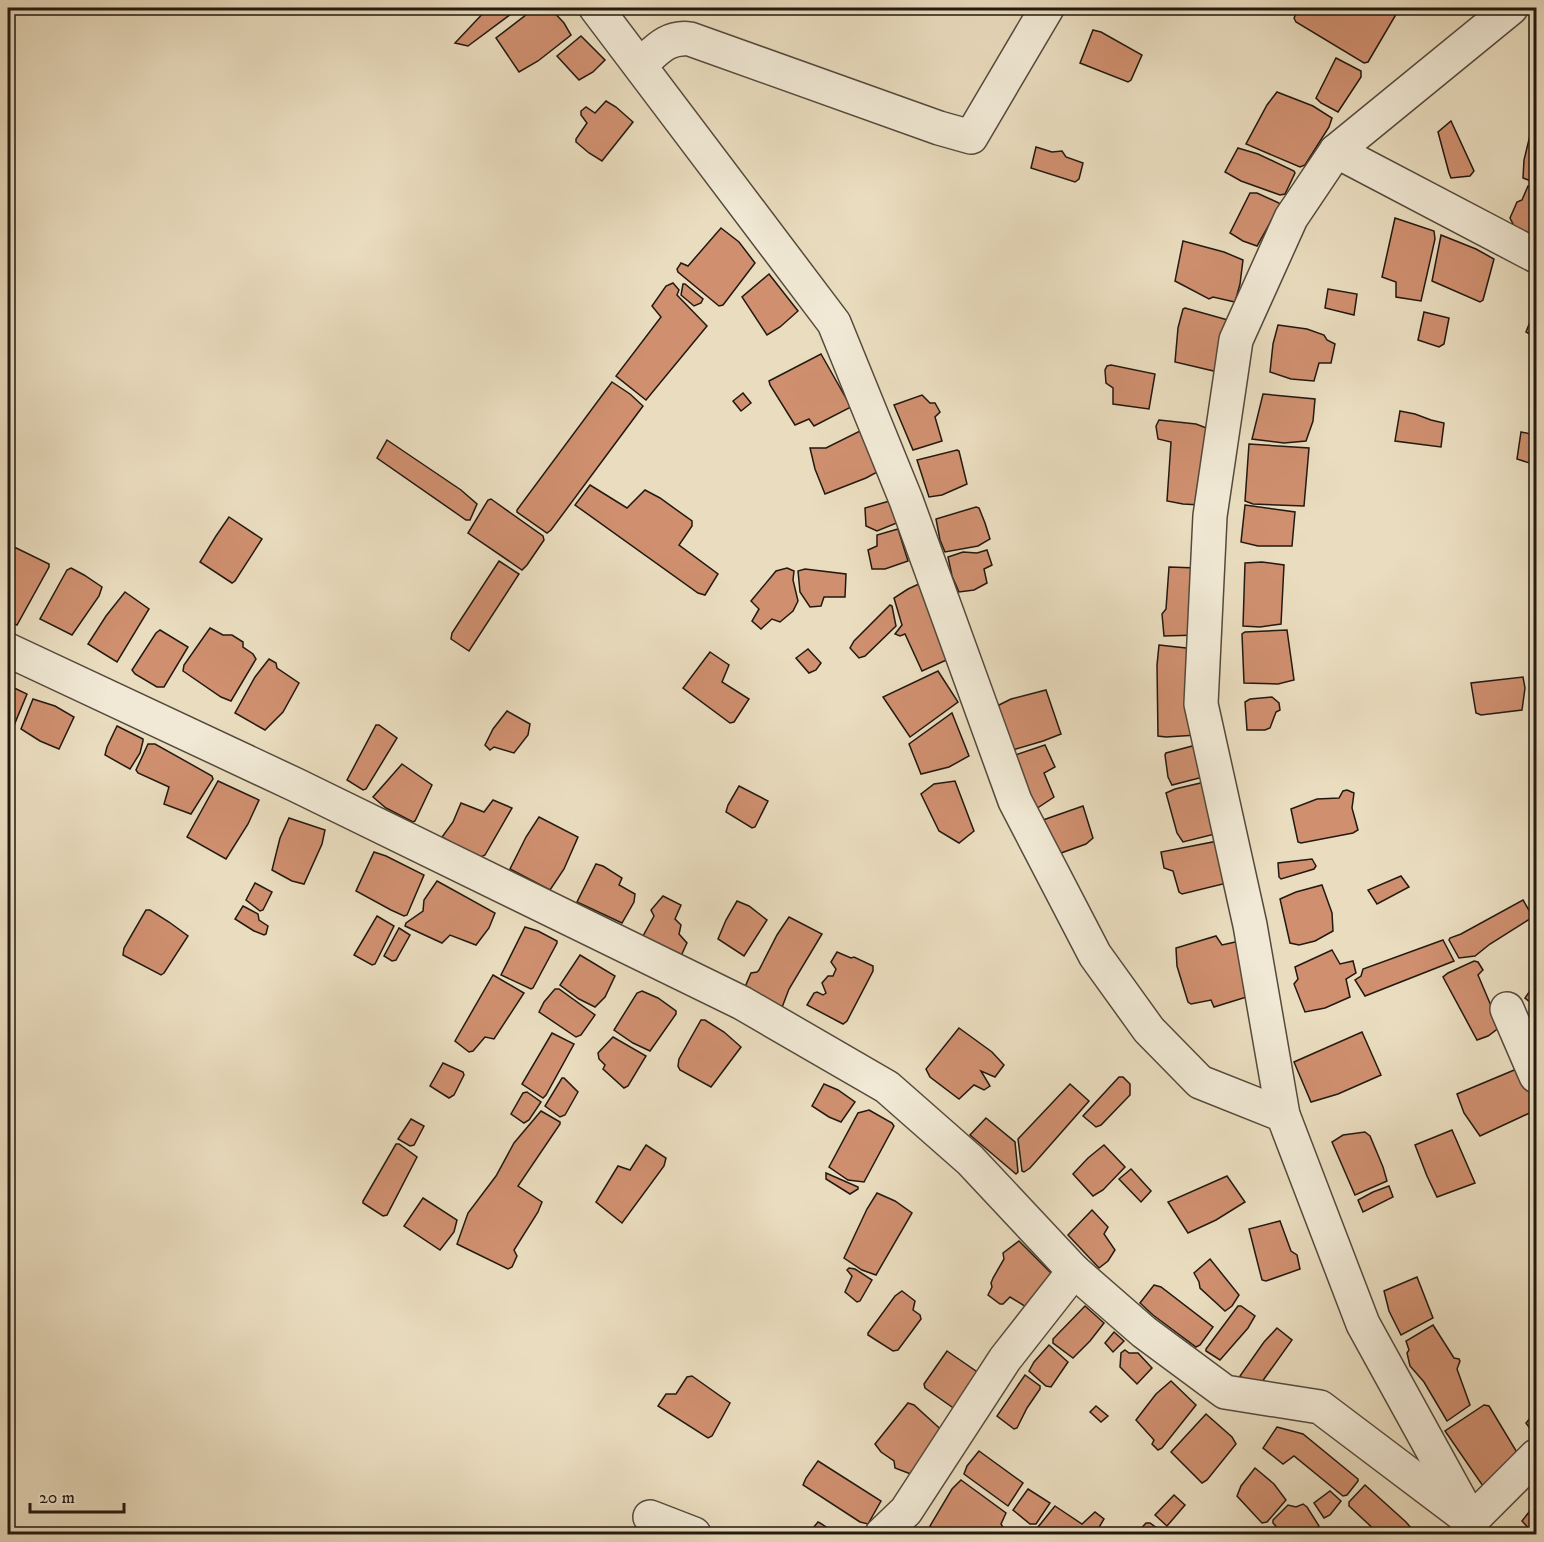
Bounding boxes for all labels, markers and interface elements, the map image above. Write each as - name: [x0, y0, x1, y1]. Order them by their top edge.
- scale bar: [30, 1476, 124, 1514]
- text: 20 m: [39, 1487, 75, 1509]

